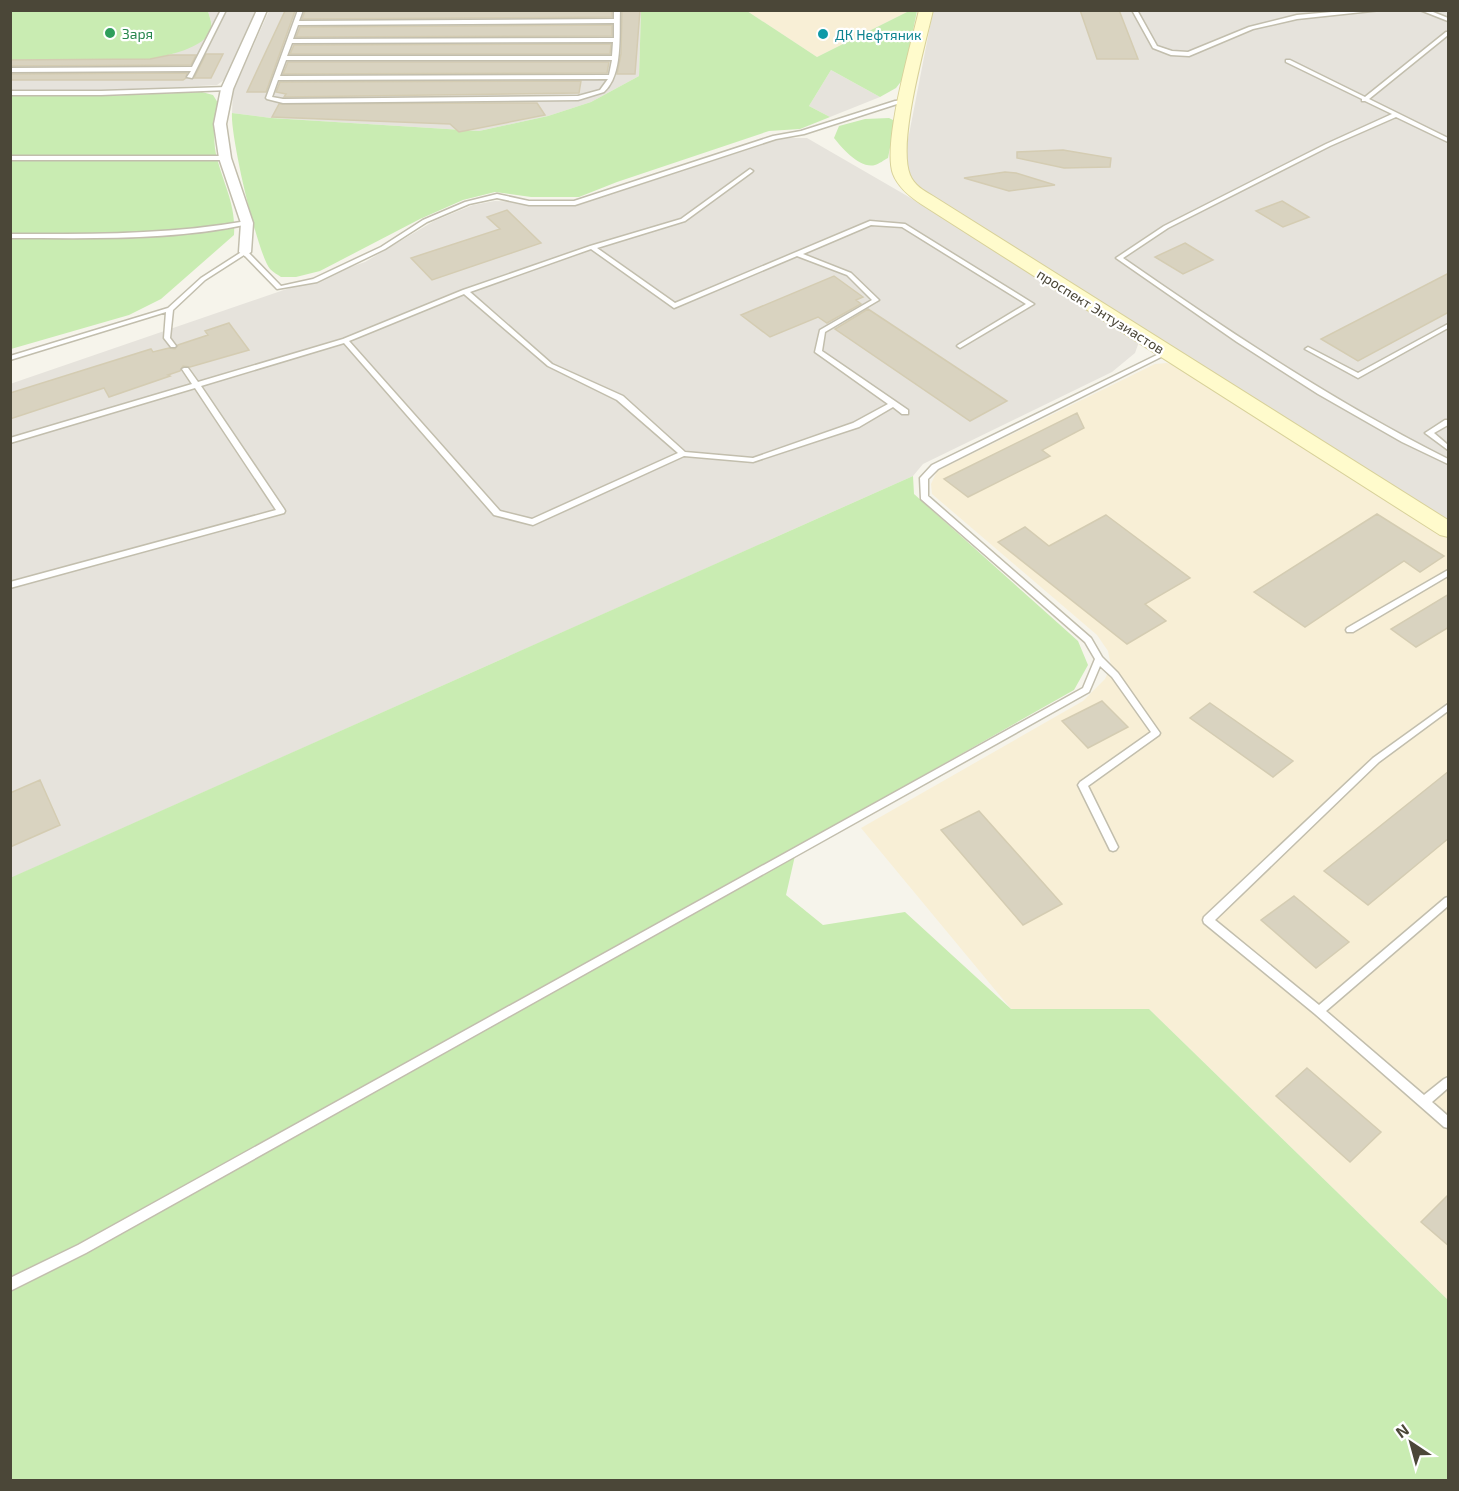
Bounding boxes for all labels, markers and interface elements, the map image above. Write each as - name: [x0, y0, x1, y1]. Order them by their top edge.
- place label: Заря: [122, 25, 153, 42]
- marker: Заря: [103, 26, 117, 40]
- place label: ДК Нефтяник: [835, 26, 922, 43]
- marker: ДК Нефтяник: [816, 27, 830, 41]
- street label: проспект Энтузиастов: [1034, 265, 1168, 357]
- north arrow: [1381, 1413, 1441, 1473]
- text: N: [1392, 1419, 1412, 1442]

